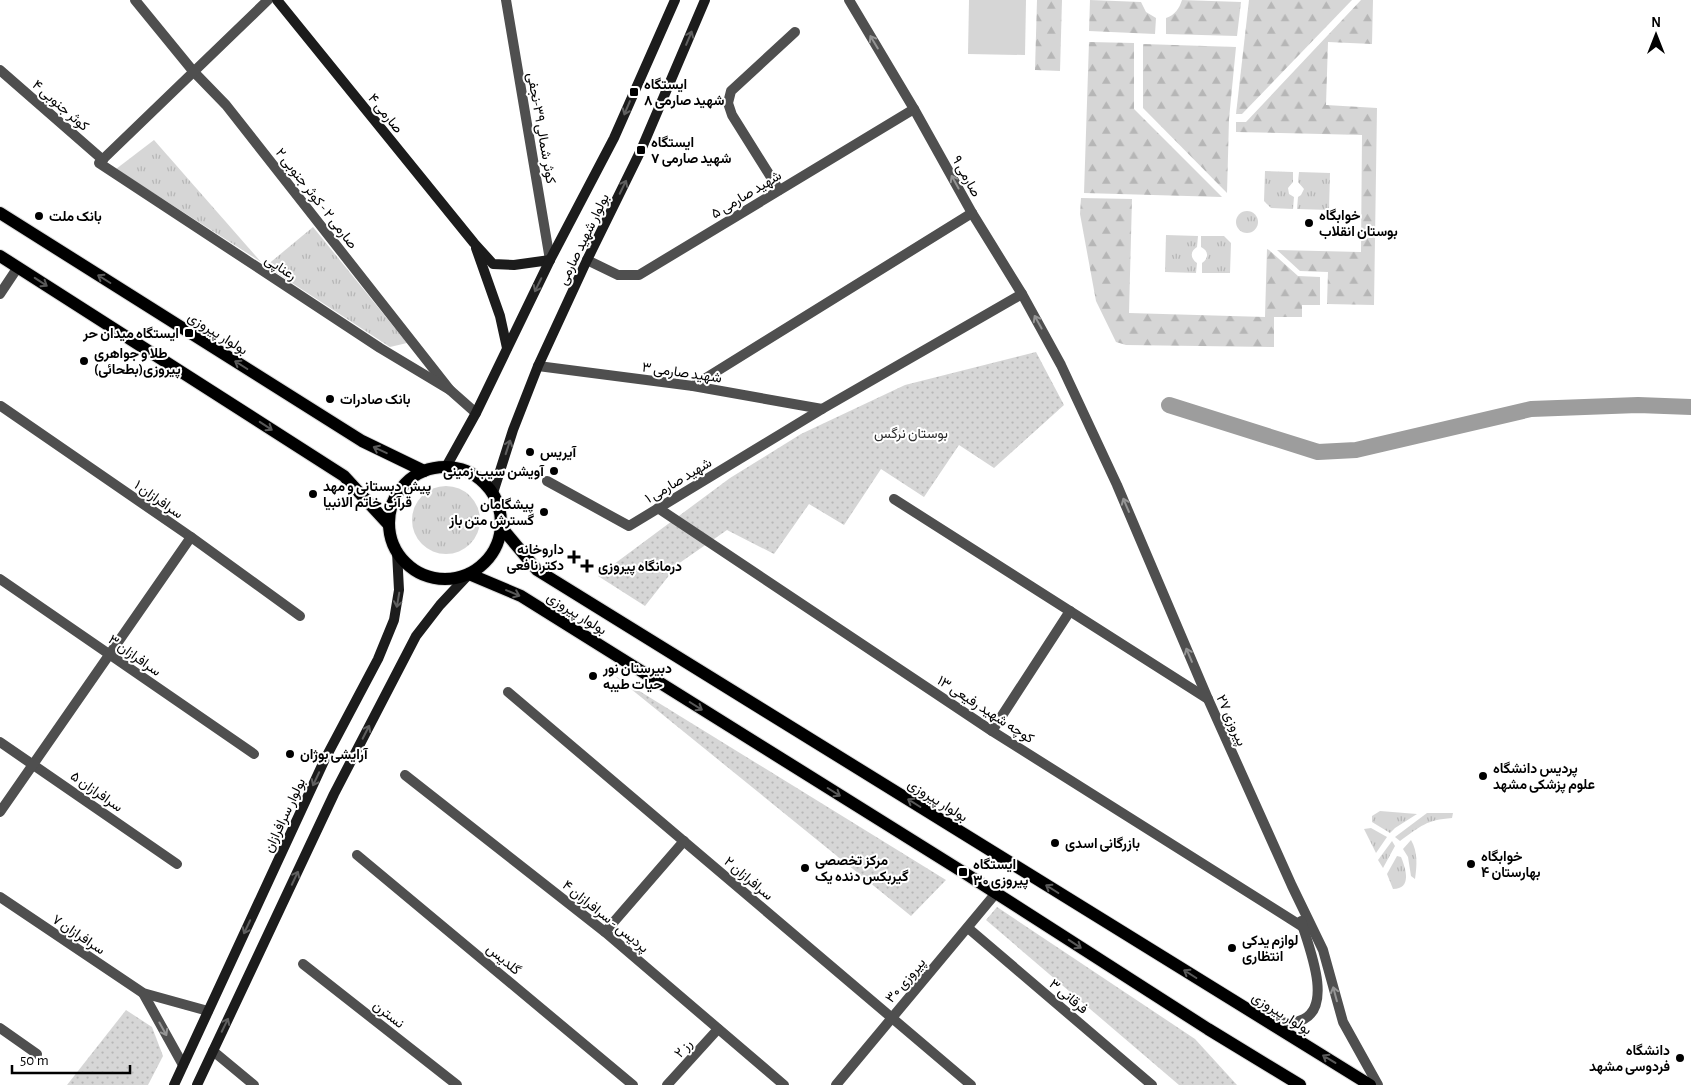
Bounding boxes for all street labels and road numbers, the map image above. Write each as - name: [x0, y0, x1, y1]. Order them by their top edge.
- street label: کوثر شمالی ۳۹-نجفی: [523, 72, 558, 185]
- street label: کوثر جنوبی ۴: [29, 78, 91, 135]
- street label: صارمی ۴: [364, 91, 405, 137]
- street label: صارمی ۲ - کوثر جنوبی ۲: [272, 146, 360, 252]
- street label: صارمی ۹: [948, 153, 983, 200]
- street label: شهید صارمی ۵: [709, 168, 785, 222]
- street label: بولوار شهید صارمی: [556, 192, 613, 288]
- street label: رعناپی: [261, 253, 299, 285]
- street label: بولوار پیروزی: [184, 310, 250, 359]
- street label: شهید صارمی ۳: [641, 360, 723, 386]
- street label: شهید صارمی ۱: [643, 456, 715, 507]
- street label: سرافرازان ۱: [131, 478, 185, 522]
- street label: بولوار پیروزی: [543, 590, 609, 639]
- street label: سرافرازان ۳: [105, 633, 163, 680]
- street label: کوچه شهید رفیعی ۱۳: [933, 673, 1036, 748]
- street label: پیروزی ۲۷: [1212, 693, 1249, 749]
- street label: سرافرازان ۵: [67, 769, 125, 816]
- street label: بولوار سرافرازان: [262, 776, 309, 855]
- street label: بولوار پیروزی: [904, 777, 970, 826]
- street label: سرافرازان ۲: [721, 854, 775, 904]
- street label: پردیس - سرافرازان ۴: [558, 878, 651, 957]
- street label: سرافرازان ۷: [49, 912, 107, 958]
- street label: گلدیس: [483, 941, 524, 979]
- street label: پیروزی ۳۰: [883, 955, 930, 1007]
- street label: فرقانی ۳: [1046, 977, 1090, 1018]
- street label: بولوار پیروزی: [1248, 990, 1314, 1039]
- street label: نسترن: [370, 998, 407, 1032]
- street label: رز ۲: [672, 1037, 696, 1061]

